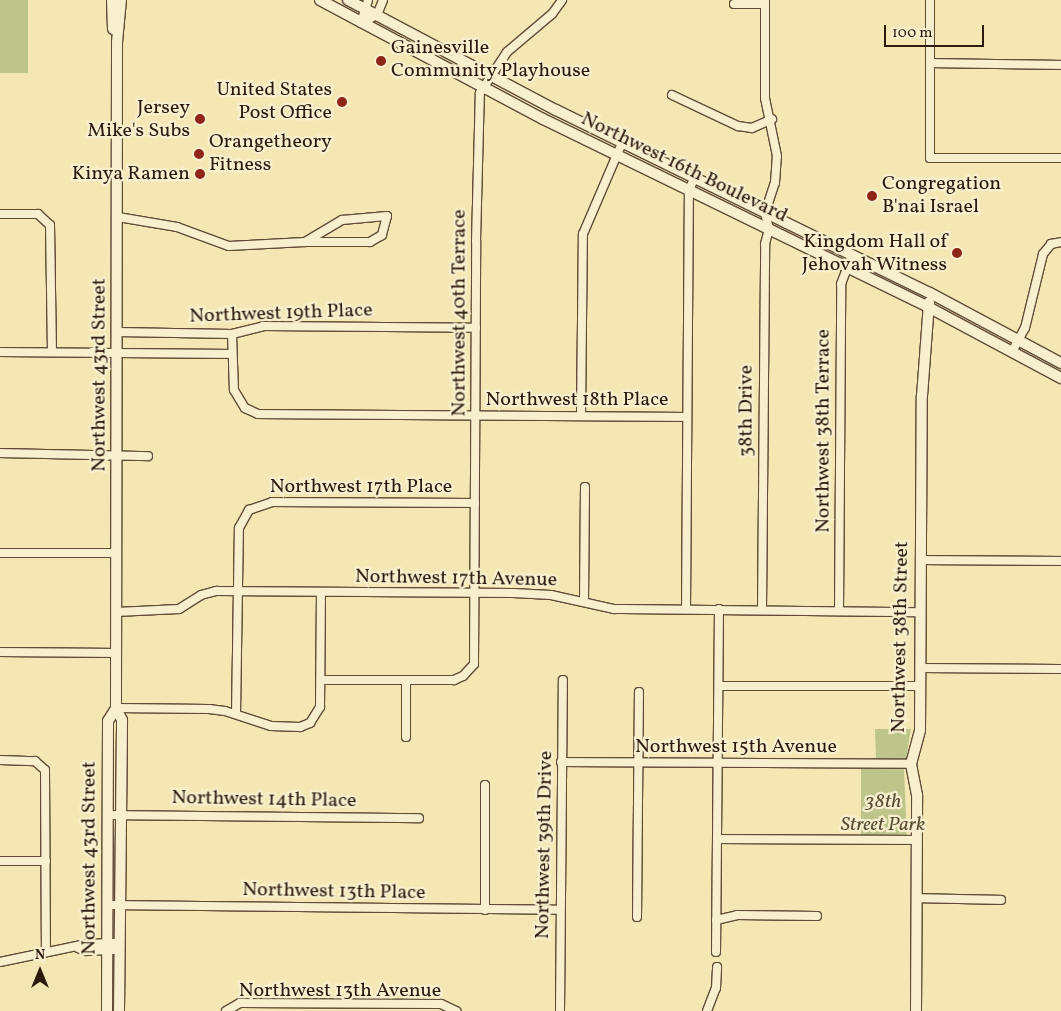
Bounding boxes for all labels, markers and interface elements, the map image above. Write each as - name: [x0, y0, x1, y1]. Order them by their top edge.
- scale bar: [886, 15, 986, 47]
- text: 100 m: [892, 23, 932, 44]
- place label: Gainesville Community Playhouse: [391, 37, 591, 84]
- marker: Gainesville Community Playhouse: [375, 55, 387, 67]
- place label: United States Post Office: [216, 78, 332, 125]
- place label: Jersey Mike's Subs: [87, 96, 190, 143]
- marker: United States Post Office: [336, 96, 348, 108]
- street label: Northwest 16th Boulevard: [577, 107, 791, 229]
- marker: Jersey Mike's Subs: [194, 113, 206, 125]
- place label: Orangetheory Fitness: [209, 130, 332, 177]
- marker: Orangetheory Fitness: [193, 148, 205, 160]
- place label: Kinya Ramen: [72, 162, 190, 186]
- marker: Kinya Ramen: [194, 168, 206, 180]
- place label: Congregation B'nai Israel: [882, 173, 1001, 220]
- marker: Congregation B'nai Israel: [866, 190, 878, 202]
- street label: Northwest 40th Terrace: [448, 209, 472, 417]
- place label: Kingdom Hall of Jehovah Witness: [801, 230, 947, 277]
- marker: Kingdom Hall of Jehovah Witness: [951, 247, 963, 259]
- street label: Northwest 43rd Street: [88, 278, 112, 472]
- street label: Northwest 19th Place: [189, 299, 373, 329]
- street label: Northwest 38th Terrace: [812, 329, 836, 533]
- street label: 38th Drive: [735, 365, 759, 457]
- street label: Northwest 18th Place: [485, 388, 669, 412]
- street label: Northwest 17th Place: [270, 475, 452, 499]
- street label: Northwest 38th Street: [887, 541, 915, 733]
- street label: Northwest 17th Avenue: [355, 565, 557, 593]
- street label: Northwest 15th Avenue: [635, 735, 837, 759]
- street label: Northwest 39th Drive: [531, 751, 559, 939]
- street label: Northwest 43rd Street: [78, 761, 102, 955]
- street label: Northwest 14th Place: [171, 786, 357, 814]
- park label: 38th Street Park: [841, 790, 925, 837]
- street label: Northwest 13th Place: [242, 878, 426, 906]
- north arrow: [15, 946, 65, 996]
- text: N: [35, 946, 45, 965]
- street label: Northwest 13th Avenue: [239, 979, 441, 1003]

